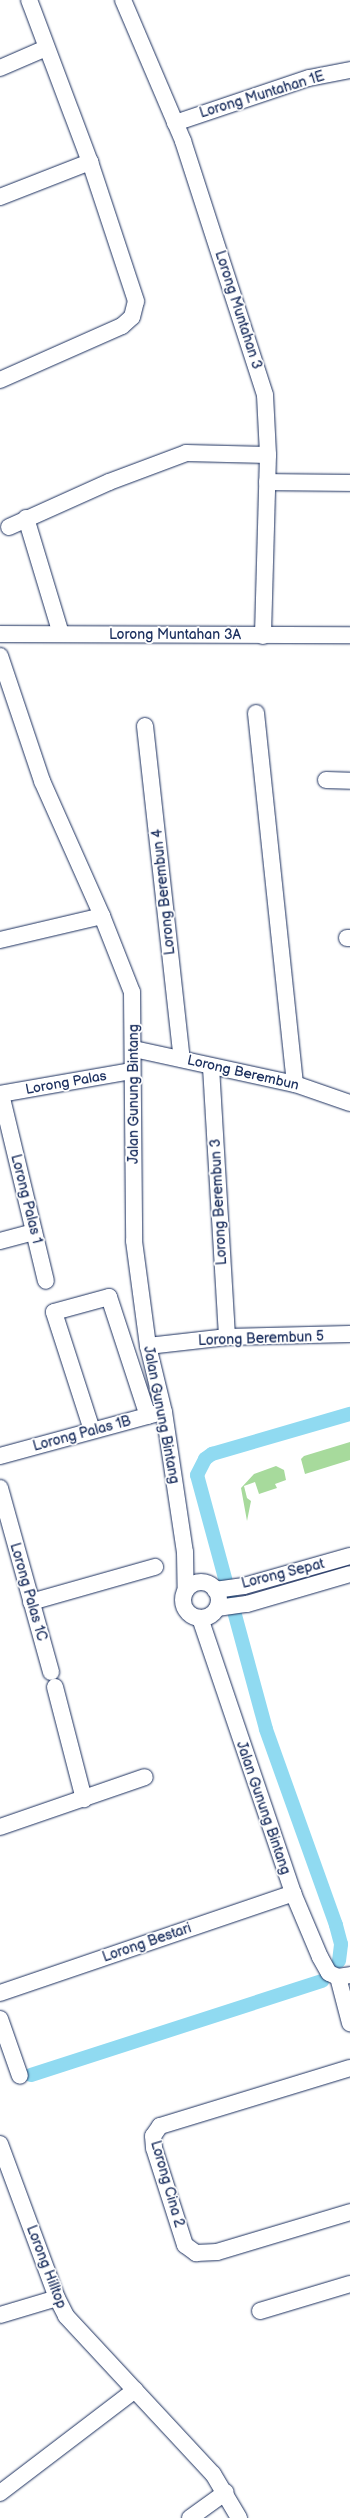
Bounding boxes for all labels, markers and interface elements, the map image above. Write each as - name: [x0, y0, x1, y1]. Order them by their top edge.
- street label: Lorong Muntahan 1E: [198, 68, 326, 122]
- street label: Lorong Muntahan 3: [211, 249, 265, 371]
- street label: Lorong Muntahan 3A: [109, 627, 241, 643]
- street label: Lorong Berembun 4: [149, 828, 179, 956]
- street label: Jalan Gunung Bintang: [126, 1024, 142, 1164]
- street label: Lorong Berembun: [185, 1052, 301, 1094]
- street label: Lorong Palas: [24, 1068, 108, 1098]
- street label: Lorong Berembun 3: [207, 1138, 231, 1266]
- street label: Lorong Palas 1: [7, 1153, 45, 1245]
- street label: Lorong Berembun 5: [198, 1328, 324, 1350]
- street label: Jalan Gunung Bintang: [139, 1345, 183, 1485]
- street label: Lorong Palas 1B: [31, 1413, 133, 1455]
- street label: Lorong Palas 1C: [6, 1541, 50, 1643]
- street label: Lorong Sepat: [240, 1556, 326, 1592]
- street label: Jalan Gunung Bintang: [232, 1739, 294, 1877]
- street label: Lorong Bestari: [100, 1920, 194, 1966]
- street label: Lorong Cina 2: [147, 2139, 187, 2229]
- street label: Lorong Hilltop: [22, 2223, 70, 2311]

